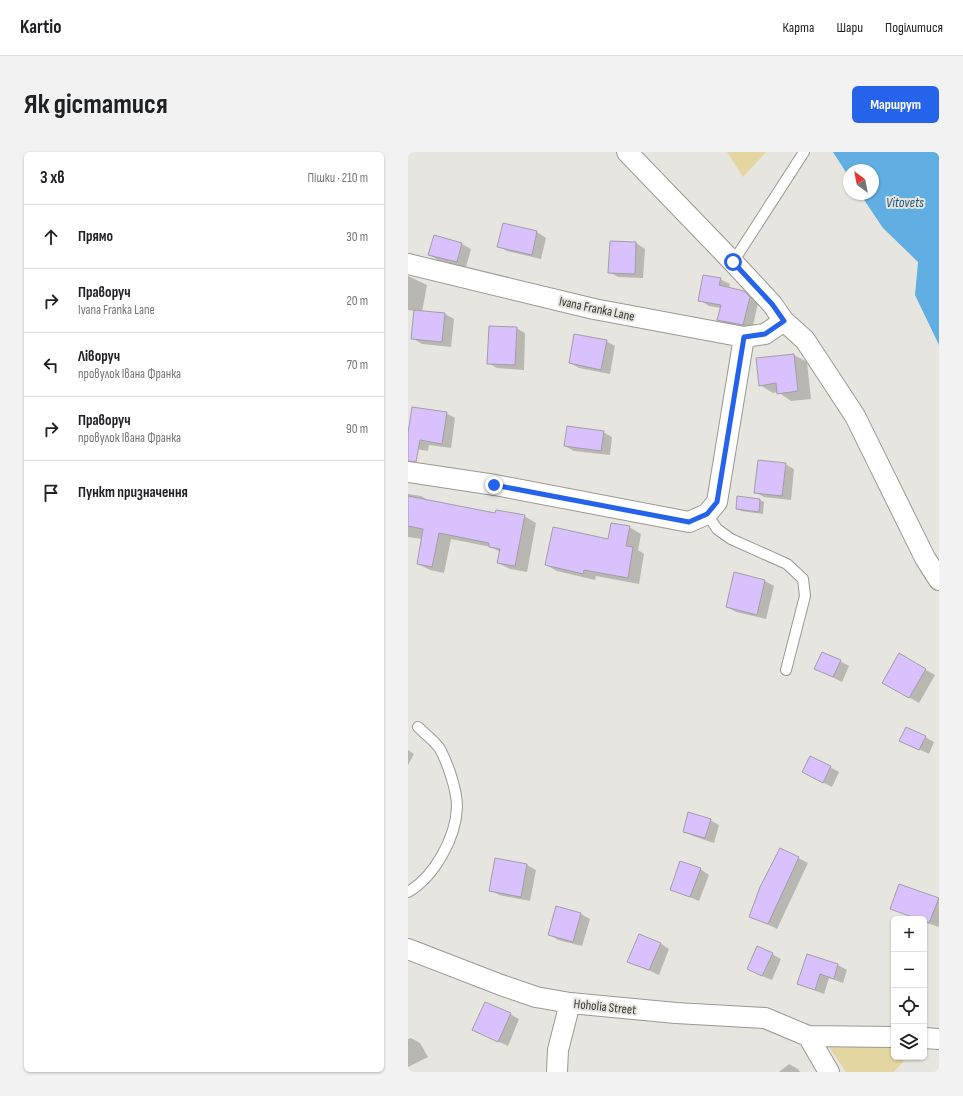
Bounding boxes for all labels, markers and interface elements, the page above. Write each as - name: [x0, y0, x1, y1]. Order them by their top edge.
- text: Kartio: [20, 16, 62, 39]
- text: Карта: [783, 19, 814, 36]
- text: Шари: [836, 19, 863, 36]
- text: Поділитися: [885, 19, 943, 36]
- button: Маршрут: [852, 86, 939, 123]
- text: Як дістатися: [24, 88, 168, 121]
- north arrow: [843, 164, 879, 200]
- text: 3 хв: [40, 168, 65, 188]
- text: Пішки · 210 m: [308, 170, 368, 186]
- water label: Vitovets: [886, 194, 924, 211]
- icon: ahead: [40, 226, 62, 248]
- text: Прямо: [78, 227, 113, 246]
- text: 30 m: [346, 229, 368, 245]
- route start: [724, 253, 742, 271]
- text: Праворуч: [78, 283, 131, 302]
- icon: right: [40, 290, 62, 312]
- text: 20 m: [346, 293, 368, 309]
- street label: Ivana Franka Lane: [558, 293, 636, 325]
- text: Ivana Franka Lane: [78, 302, 155, 318]
- text: Ліворуч: [78, 347, 120, 366]
- icon: left: [40, 354, 62, 376]
- text: 70 m: [347, 357, 368, 373]
- text: провулок Івана Франка: [78, 366, 181, 382]
- text: Праворуч: [78, 411, 131, 430]
- icon: right: [40, 418, 62, 440]
- text: 90 m: [346, 421, 368, 437]
- text: провулок Івана Франка: [78, 430, 181, 446]
- route end: [485, 476, 503, 494]
- icon: arrive: [40, 482, 62, 504]
- text: Пункт призначення: [78, 483, 188, 502]
- map controls: [891, 916, 927, 1060]
- button: +: [891, 916, 927, 952]
- button: −: [891, 952, 927, 988]
- button: locate: [891, 988, 927, 1024]
- street label: Hoholia Street: [573, 996, 637, 1018]
- button: layers: [891, 1024, 927, 1060]

